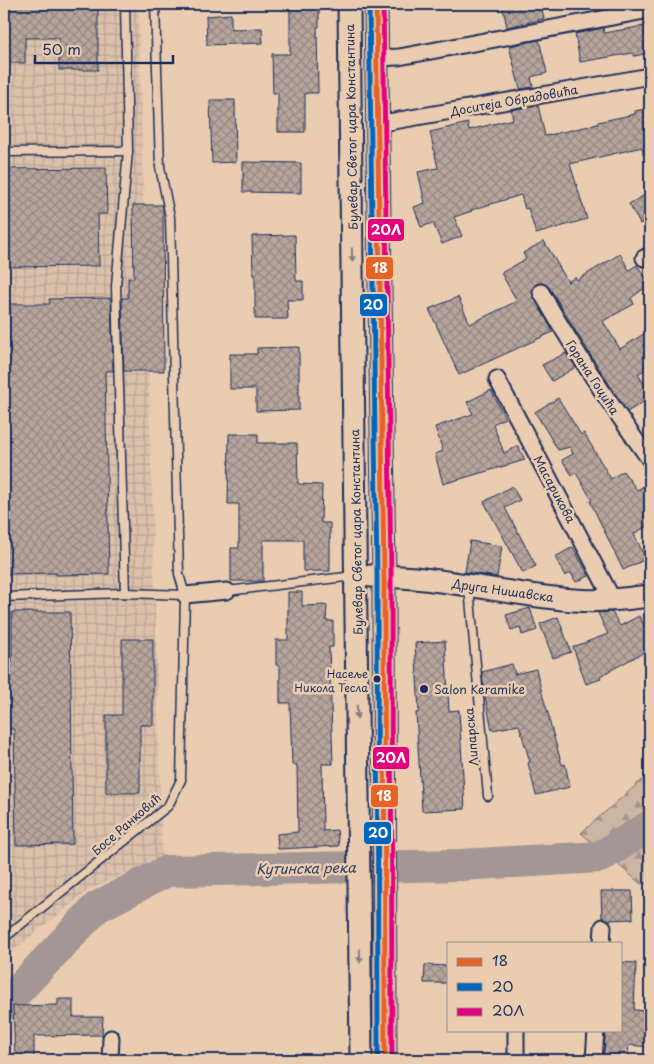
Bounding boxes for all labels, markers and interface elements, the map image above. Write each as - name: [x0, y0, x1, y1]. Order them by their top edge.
- street label: Булевар Светог цара Константина: [340, 23, 362, 230]
- scale bar: [35, 32, 172, 64]
- text: 50 m: [42, 37, 81, 60]
- street label: Доситеја Обрадовића: [448, 80, 580, 120]
- line badge: 20Л: [367, 218, 405, 242]
- text: 20Л: [371, 219, 401, 240]
- one-way arrow: [349, 247, 357, 263]
- line badge: 18: [365, 256, 394, 280]
- text: 18: [372, 257, 388, 278]
- line badge: 20: [359, 293, 388, 317]
- text: 20: [363, 294, 383, 315]
- street label: Горана Гоцића: [562, 336, 624, 418]
- street label: Булевар Светог цара Константина: [345, 428, 367, 635]
- street label: Масарикова: [530, 452, 581, 526]
- street label: Друга Нишавска: [450, 574, 555, 606]
- place label: Насеље Никола Тесла: [295, 665, 368, 696]
- marker: Насеље Никола Тесла: [372, 674, 382, 684]
- place label: Salon Keramike: [434, 680, 525, 698]
- marker: Salon Keramike: [418, 683, 430, 695]
- one-way arrow: [354, 704, 362, 720]
- street label: Липарска: [459, 707, 483, 767]
- line badge: 20Л: [372, 746, 410, 770]
- text: 20Л: [376, 747, 406, 768]
- line badge: 18: [370, 784, 399, 808]
- text: 18: [376, 785, 392, 806]
- street label: Босе Ранковић: [87, 789, 165, 859]
- line badge: 20: [363, 821, 392, 845]
- text: 20: [368, 822, 388, 843]
- water label: Кутинска река: [256, 857, 357, 879]
- legend: [447, 942, 622, 1032]
- one-way arrow: [356, 948, 364, 964]
- text: 18: [492, 948, 508, 971]
- text: 20: [492, 974, 513, 997]
- text: 20Л: [492, 998, 524, 1021]

